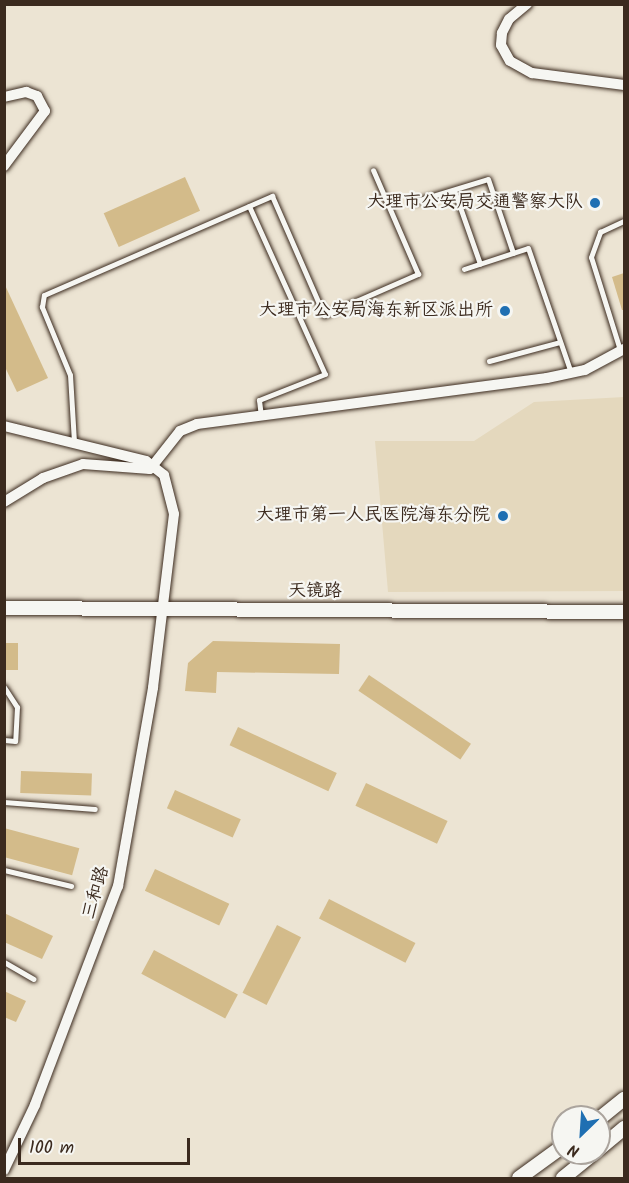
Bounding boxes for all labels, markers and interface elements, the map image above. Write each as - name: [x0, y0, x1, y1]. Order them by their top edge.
- place label: 大理市公安局交通警察大队: [367, 192, 583, 214]
- marker: 大理市公安局交通警察大队: [588, 196, 602, 210]
- place label: 大理市公安局海东新区派出所: [259, 300, 493, 322]
- marker: 大理市公安局海东新区派出所: [498, 304, 512, 318]
- place label: 大理市第一人民医院海东分院: [256, 505, 490, 527]
- marker: 大理市第一人民医院海东分院: [494, 507, 512, 525]
- street label: 天镜路: [288, 581, 342, 603]
- street label: 三和路: [79, 864, 115, 922]
- north arrow: [551, 1105, 611, 1165]
- scale bar: [21, 1126, 194, 1164]
- text: 100 m: [29, 1134, 74, 1163]
- text: N: [564, 1136, 584, 1163]

